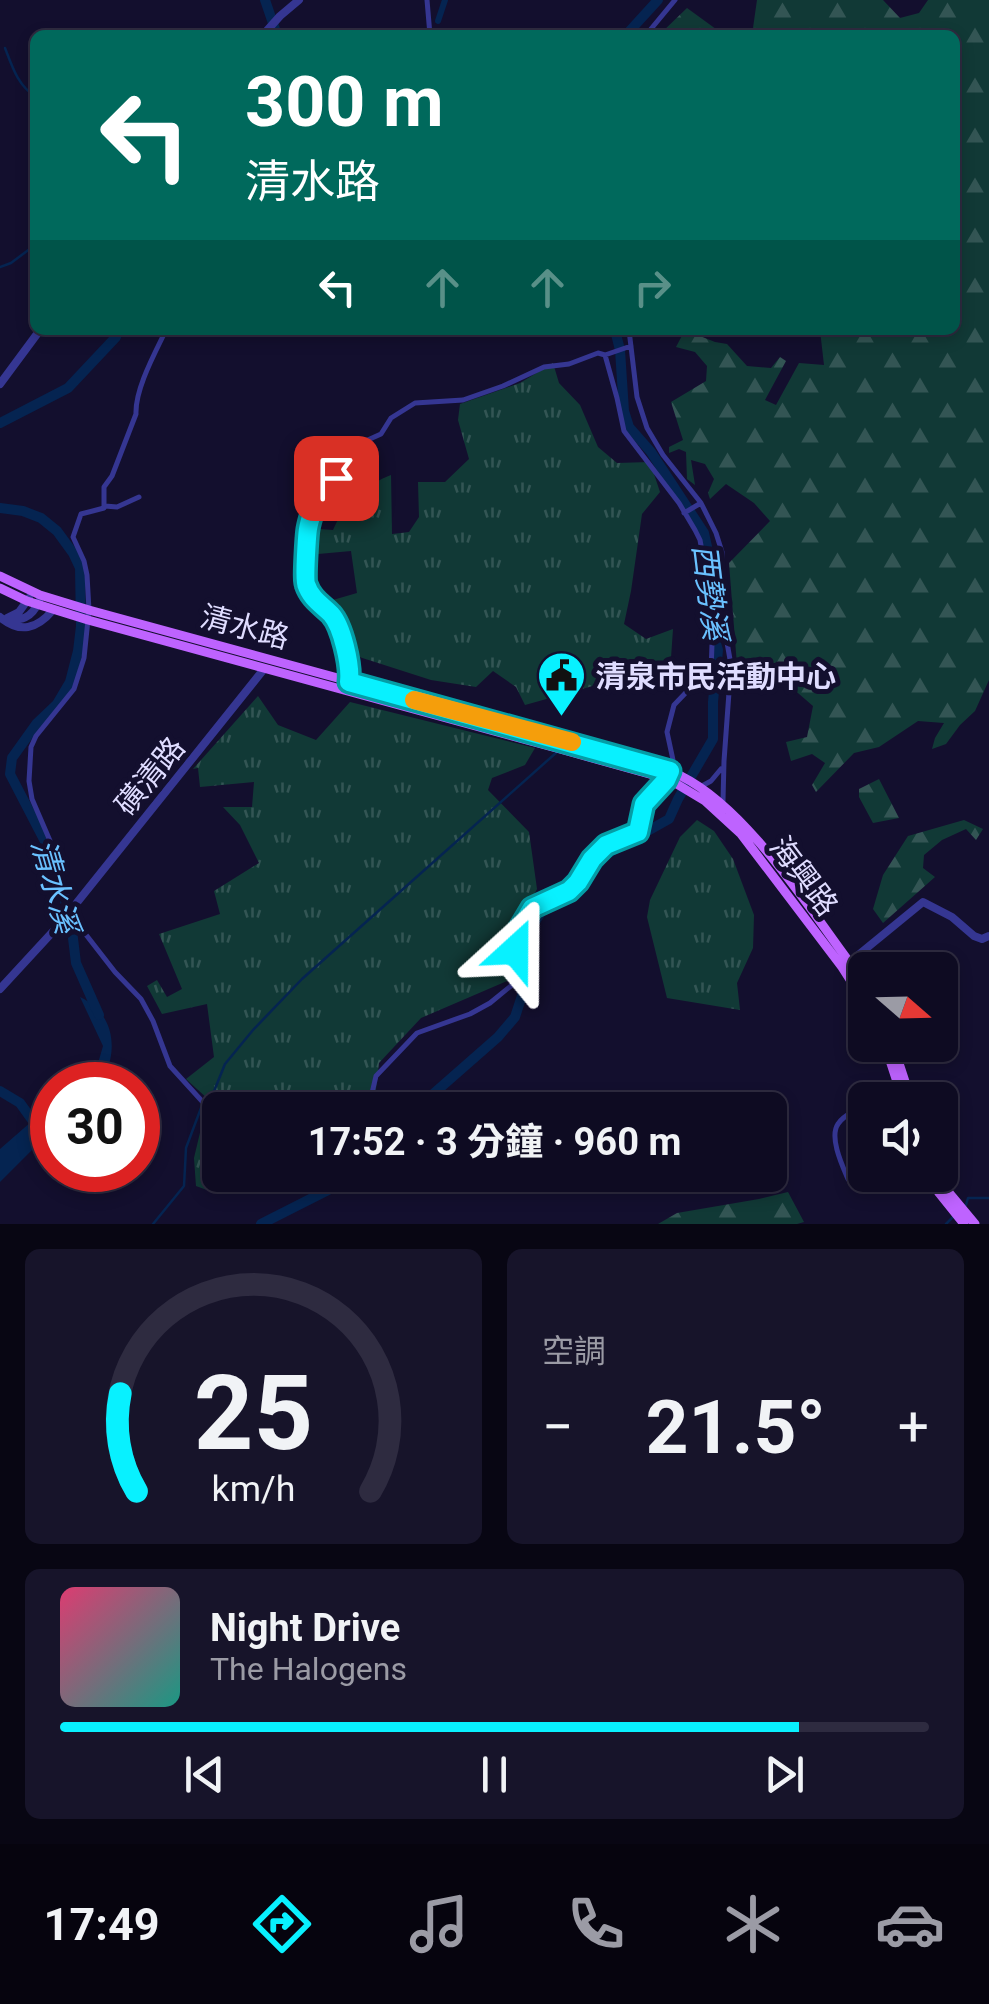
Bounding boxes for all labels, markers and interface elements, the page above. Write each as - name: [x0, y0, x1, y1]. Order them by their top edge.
- text: 300 m: [245, 61, 444, 143]
- icon: left: [80, 70, 210, 200]
- text: 清水路: [245, 155, 380, 208]
- icon: left: [310, 260, 365, 315]
- icon: ahead: [415, 260, 470, 315]
- icon: ahead: [520, 260, 575, 315]
- icon: right: [625, 260, 680, 315]
- pin: [294, 436, 379, 521]
- icon: arrive: [309, 451, 364, 506]
- water label: 西勢溪: [685, 542, 735, 646]
- street label: 清水路: [197, 598, 293, 656]
- public building icon: 清泉市民活動中心: [535, 650, 587, 718]
- place label: 清泉市民活動中心: [596, 659, 836, 694]
- street label: 磺清路: [108, 730, 192, 822]
- street label: 海興路: [763, 830, 845, 922]
- water label: 清水溪: [24, 835, 88, 941]
- position arrow: [463, 898, 567, 1002]
- north arrow: [848, 952, 958, 1062]
- map controls: [848, 952, 958, 1192]
- speed limit sign: 30: [30, 1062, 160, 1192]
- button: sound: [848, 1082, 958, 1192]
- text: 17:52 · 3 分鐘 · 960 m: [308, 1120, 681, 1164]
- text: 空調: [542, 1332, 606, 1370]
- text: 25: [194, 1353, 313, 1474]
- text: 21.5°: [646, 1383, 826, 1471]
- text: −: [542, 1395, 573, 1459]
- text: +: [898, 1395, 929, 1459]
- text: km/h: [212, 1468, 295, 1510]
- text: Night Drive: [210, 1606, 400, 1650]
- text: The Halogens: [210, 1650, 407, 1688]
- icon: previous: [177, 1747, 232, 1802]
- icon: pause: [467, 1747, 522, 1802]
- icon: next: [757, 1747, 812, 1802]
- icon: directions: [247, 1889, 317, 1959]
- icon: music: [404, 1889, 474, 1959]
- icon: phone: [561, 1889, 631, 1959]
- icon: climate: [718, 1889, 788, 1959]
- icon: car: [875, 1889, 945, 1959]
- text: 17:49: [44, 1898, 160, 1951]

